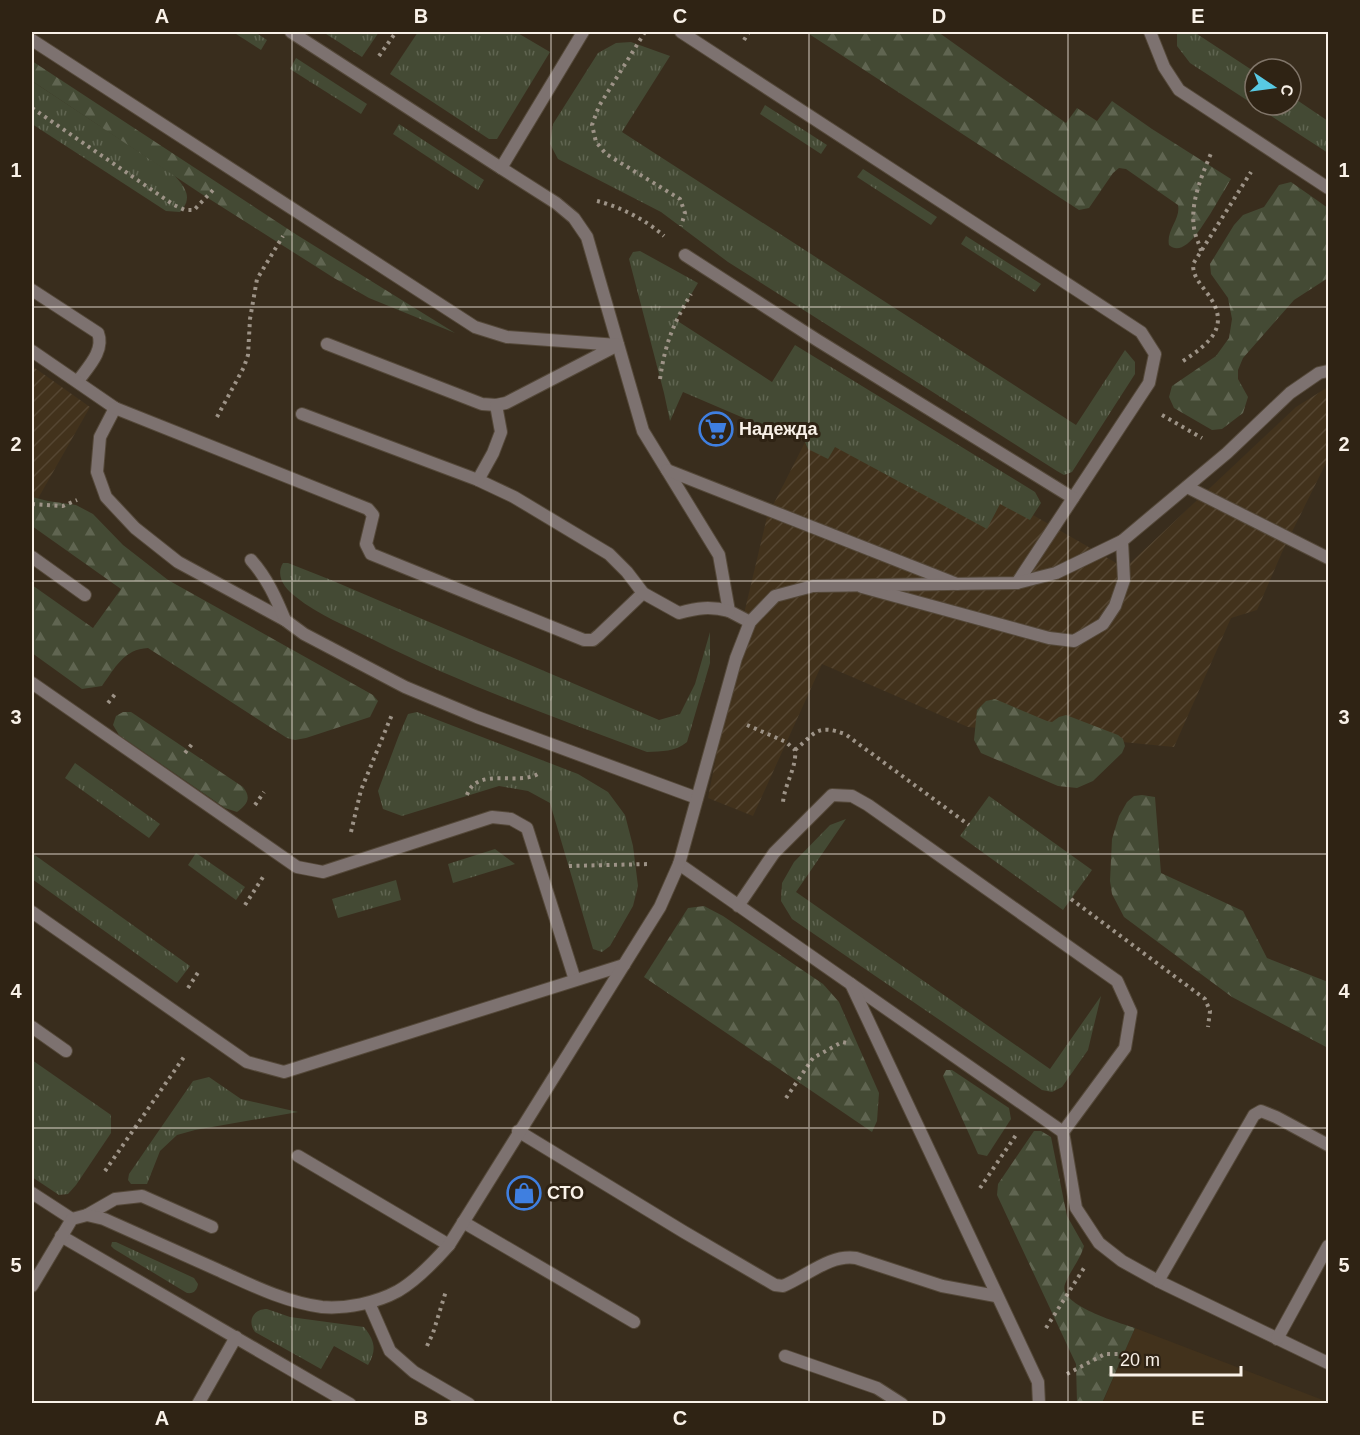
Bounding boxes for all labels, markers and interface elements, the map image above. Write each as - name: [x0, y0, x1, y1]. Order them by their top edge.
- text: A: [155, 5, 169, 27]
- text: B: [414, 5, 428, 27]
- text: C: [673, 5, 687, 27]
- text: D: [932, 5, 946, 27]
- text: E: [1191, 5, 1205, 27]
- north arrow: [1243, 57, 1303, 117]
- text: С: [1277, 83, 1297, 98]
- text: 1: [10, 159, 22, 181]
- text: 1: [1338, 159, 1350, 181]
- supermarket icon: Надежда: [698, 411, 734, 447]
- place label: Надежда: [739, 419, 818, 439]
- text: 2: [10, 433, 22, 455]
- text: 2: [1338, 433, 1350, 455]
- text: 3: [10, 706, 22, 728]
- text: 3: [1338, 706, 1350, 728]
- text: 4: [10, 980, 22, 1002]
- text: 4: [1338, 980, 1350, 1002]
- shop icon: СТО: [506, 1175, 542, 1211]
- place label: СТО: [547, 1183, 584, 1203]
- text: 5: [10, 1254, 22, 1276]
- text: 5: [1338, 1254, 1350, 1276]
- scale bar: [1111, 1339, 1242, 1377]
- text: 20 m: [1120, 1350, 1160, 1370]
- text: A: [155, 1407, 169, 1429]
- text: B: [414, 1407, 428, 1429]
- text: C: [673, 1407, 687, 1429]
- text: D: [932, 1407, 946, 1429]
- text: E: [1191, 1407, 1205, 1429]

